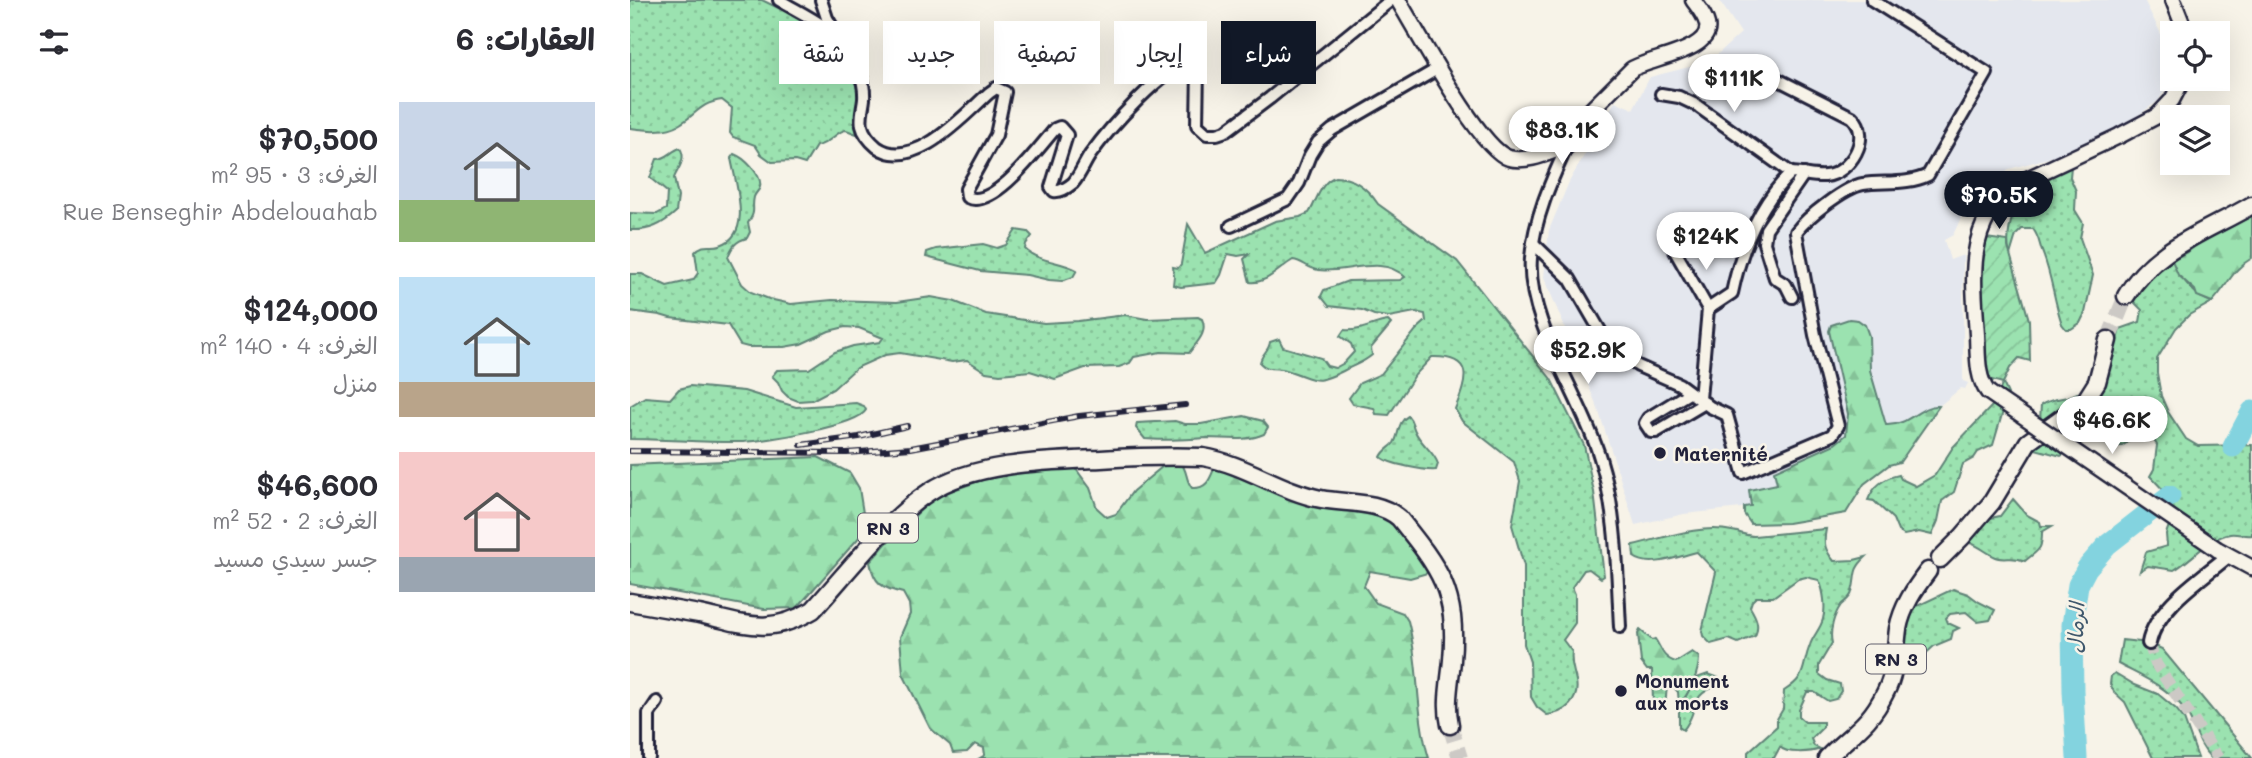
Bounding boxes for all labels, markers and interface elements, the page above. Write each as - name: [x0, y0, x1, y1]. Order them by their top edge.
- text: العقارات: 6: [456, 18, 595, 58]
- chip: شقة: [779, 21, 869, 84]
- chip: جديد: [883, 21, 980, 84]
- chip: تصفية: [994, 21, 1100, 84]
- chip: إيجار: [1114, 21, 1207, 84]
- chip: شراء: [1221, 21, 1316, 84]
- map controls: [2160, 21, 2230, 175]
- button: locate: [2160, 21, 2230, 91]
- icon: filters: [35, 23, 73, 61]
- pin: $111K: [1685, 54, 1783, 114]
- text: $111K: [1704, 62, 1764, 92]
- button: layers: [2160, 105, 2230, 175]
- pin: $83.1K: [1505, 106, 1619, 166]
- text: $83.1K: [1525, 114, 1599, 144]
- text: $70,500: [258, 118, 378, 158]
- icon: home: [455, 130, 539, 214]
- text: الغرف: 3 · 95 m²: [211, 159, 378, 189]
- pin: $70.5K: [1942, 172, 2056, 231]
- text: $70.5K: [1960, 179, 2038, 209]
- text: Rue Benseghir Abdelouahab: [62, 196, 378, 226]
- pin: $124K: [1657, 212, 1755, 272]
- text: $124K: [1673, 220, 1739, 250]
- text: $124,000: [243, 289, 378, 329]
- icon: home: [455, 305, 539, 389]
- pin: $52.9K: [1531, 326, 1645, 386]
- text: الغرف: 4 · 140 m²: [200, 330, 378, 360]
- text: $52.9K: [1550, 334, 1626, 364]
- text: منزل: [333, 368, 378, 398]
- pin: $46.6K: [2055, 396, 2169, 456]
- text: $46.6K: [2073, 404, 2151, 434]
- place label: Maternité: [1674, 441, 1768, 466]
- marker: Maternité: [1652, 445, 1668, 461]
- text: $46,600: [256, 464, 378, 504]
- icon: home: [455, 480, 539, 564]
- text: الغرف: 2 · 52 m²: [212, 505, 378, 535]
- road number: RN 3: [858, 514, 918, 542]
- text: جسر سيدي مسيد: [213, 543, 378, 573]
- water label: الرمال: [2061, 599, 2089, 654]
- road number: RN 3: [1866, 644, 1926, 674]
- place label: Monument aux morts: [1635, 668, 1729, 715]
- marker: Monument aux morts: [1613, 683, 1629, 699]

